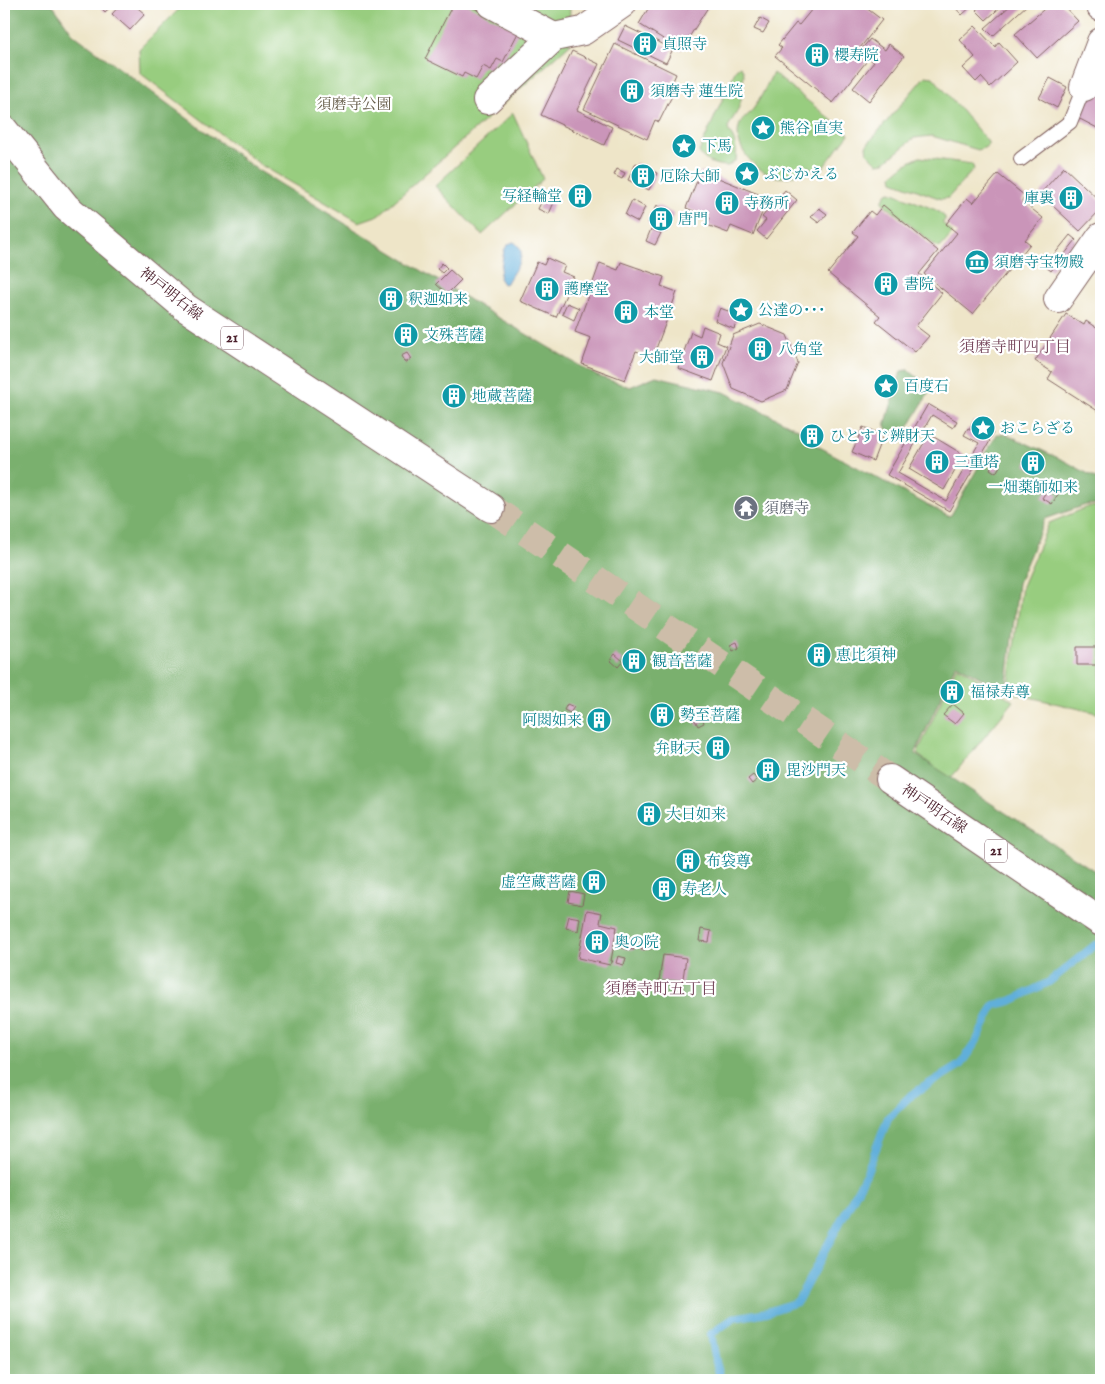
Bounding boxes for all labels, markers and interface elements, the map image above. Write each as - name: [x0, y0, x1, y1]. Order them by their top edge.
- building icon: 貞照寺: [632, 31, 658, 57]
- place label: 貞照寺: [662, 35, 707, 54]
- building icon: 櫻寿院: [804, 42, 830, 68]
- place label: 櫻寿院: [834, 46, 879, 65]
- building icon: 須磨寺 蓮生院: [619, 78, 645, 104]
- place label: 須磨寺 蓮生院: [650, 82, 743, 101]
- park label: 須磨寺公園: [316, 95, 392, 114]
- place icon: 熊谷 直実: [750, 115, 776, 141]
- place label: 熊谷 直実: [780, 119, 843, 138]
- place icon: 下馬: [671, 133, 697, 159]
- place label: 下馬: [702, 137, 732, 156]
- place icon: ぶじかえる: [734, 161, 760, 187]
- building icon: 厄除大師: [630, 163, 656, 189]
- place label: ぶじかえる: [764, 165, 839, 184]
- place label: 厄除大師: [660, 167, 720, 186]
- building icon: 写経輪堂: [567, 183, 593, 209]
- building icon: 庫裏: [1058, 185, 1084, 211]
- place label: 写経輪堂: [502, 187, 562, 206]
- place label: 庫裏: [1024, 189, 1054, 208]
- building icon: 寺務所: [714, 190, 740, 216]
- place label: 寺務所: [744, 194, 789, 213]
- building icon: 唐門: [648, 206, 674, 232]
- place label: 唐門: [678, 210, 708, 229]
- museum icon: 須磨寺宝物殿: [964, 249, 990, 275]
- place label: 須磨寺宝物殿: [994, 253, 1084, 272]
- street label: 神戸明石線: [136, 263, 206, 325]
- building icon: 書院: [873, 271, 899, 297]
- place label: 書院: [904, 275, 934, 294]
- building icon: 護摩堂: [534, 276, 560, 302]
- place label: 護摩堂: [564, 280, 609, 299]
- building icon: 釈迦如来: [378, 286, 404, 312]
- place label: 釈迦如来: [408, 290, 468, 309]
- place icon: 公達の･･･: [728, 297, 754, 323]
- building icon: 本堂: [613, 299, 639, 325]
- place label: 公達の･･･: [758, 301, 826, 320]
- place label: 本堂: [644, 303, 674, 322]
- building icon: 文殊菩薩: [393, 322, 419, 348]
- road number: 21: [221, 326, 243, 349]
- place label: 文殊菩薩: [424, 326, 484, 345]
- building icon: 八角堂: [747, 336, 773, 362]
- district label: 須磨寺町四丁目: [959, 338, 1071, 358]
- place label: 八角堂: [778, 340, 823, 359]
- building icon: 大師堂: [689, 344, 715, 370]
- place label: 大師堂: [639, 348, 684, 367]
- place icon: 百度石: [873, 373, 899, 399]
- place label: 百度石: [904, 377, 949, 396]
- building icon: 地蔵菩薩: [441, 383, 467, 409]
- place label: 地蔵菩薩: [472, 387, 532, 406]
- place icon: おこらざる: [970, 415, 996, 441]
- place label: おこらざる: [1000, 419, 1075, 438]
- building icon: ひとすじ辨財天: [799, 423, 825, 449]
- place label: ひとすじ辨財天: [830, 427, 935, 446]
- building icon: 三重塔: [924, 449, 950, 475]
- building icon: 一畑薬師如来: [1020, 450, 1046, 476]
- place label: 三重塔: [954, 453, 999, 472]
- place label: 一畑薬師如来: [988, 478, 1078, 497]
- temple icon: 須磨寺: [733, 495, 759, 521]
- place label: 須磨寺: [764, 499, 809, 518]
- building icon: 恵比須神: [806, 642, 832, 668]
- place label: 恵比須神: [836, 646, 896, 665]
- building icon: 観音菩薩: [621, 648, 647, 674]
- place label: 観音菩薩: [652, 652, 712, 671]
- building icon: 福禄寿尊: [939, 679, 965, 705]
- place label: 福禄寿尊: [970, 683, 1030, 702]
- building icon: 勢至菩薩: [649, 702, 675, 728]
- place label: 勢至菩薩: [680, 706, 740, 725]
- building icon: 阿閦如来: [586, 707, 612, 733]
- place label: 阿閦如来: [522, 711, 582, 730]
- building icon: 弁財天: [705, 735, 731, 761]
- place label: 弁財天: [655, 739, 700, 758]
- building icon: 毘沙門天: [755, 757, 781, 783]
- place label: 毘沙門天: [786, 761, 846, 780]
- street label: 神戸明石線: [898, 780, 970, 838]
- building icon: 大日如来: [636, 801, 662, 827]
- place label: 大日如来: [666, 805, 726, 824]
- road number: 21: [985, 839, 1007, 862]
- building icon: 布袋尊: [675, 848, 701, 874]
- place label: 布袋尊: [706, 852, 751, 871]
- building icon: 虚空蔵菩薩: [581, 869, 607, 895]
- place label: 虚空蔵菩薩: [501, 873, 576, 892]
- building icon: 寿老人: [651, 876, 677, 902]
- place label: 寿老人: [682, 880, 727, 899]
- building icon: 奥の院: [584, 929, 610, 955]
- place label: 奥の院: [614, 933, 659, 952]
- district label: 須磨寺町五丁目: [605, 980, 717, 1000]

